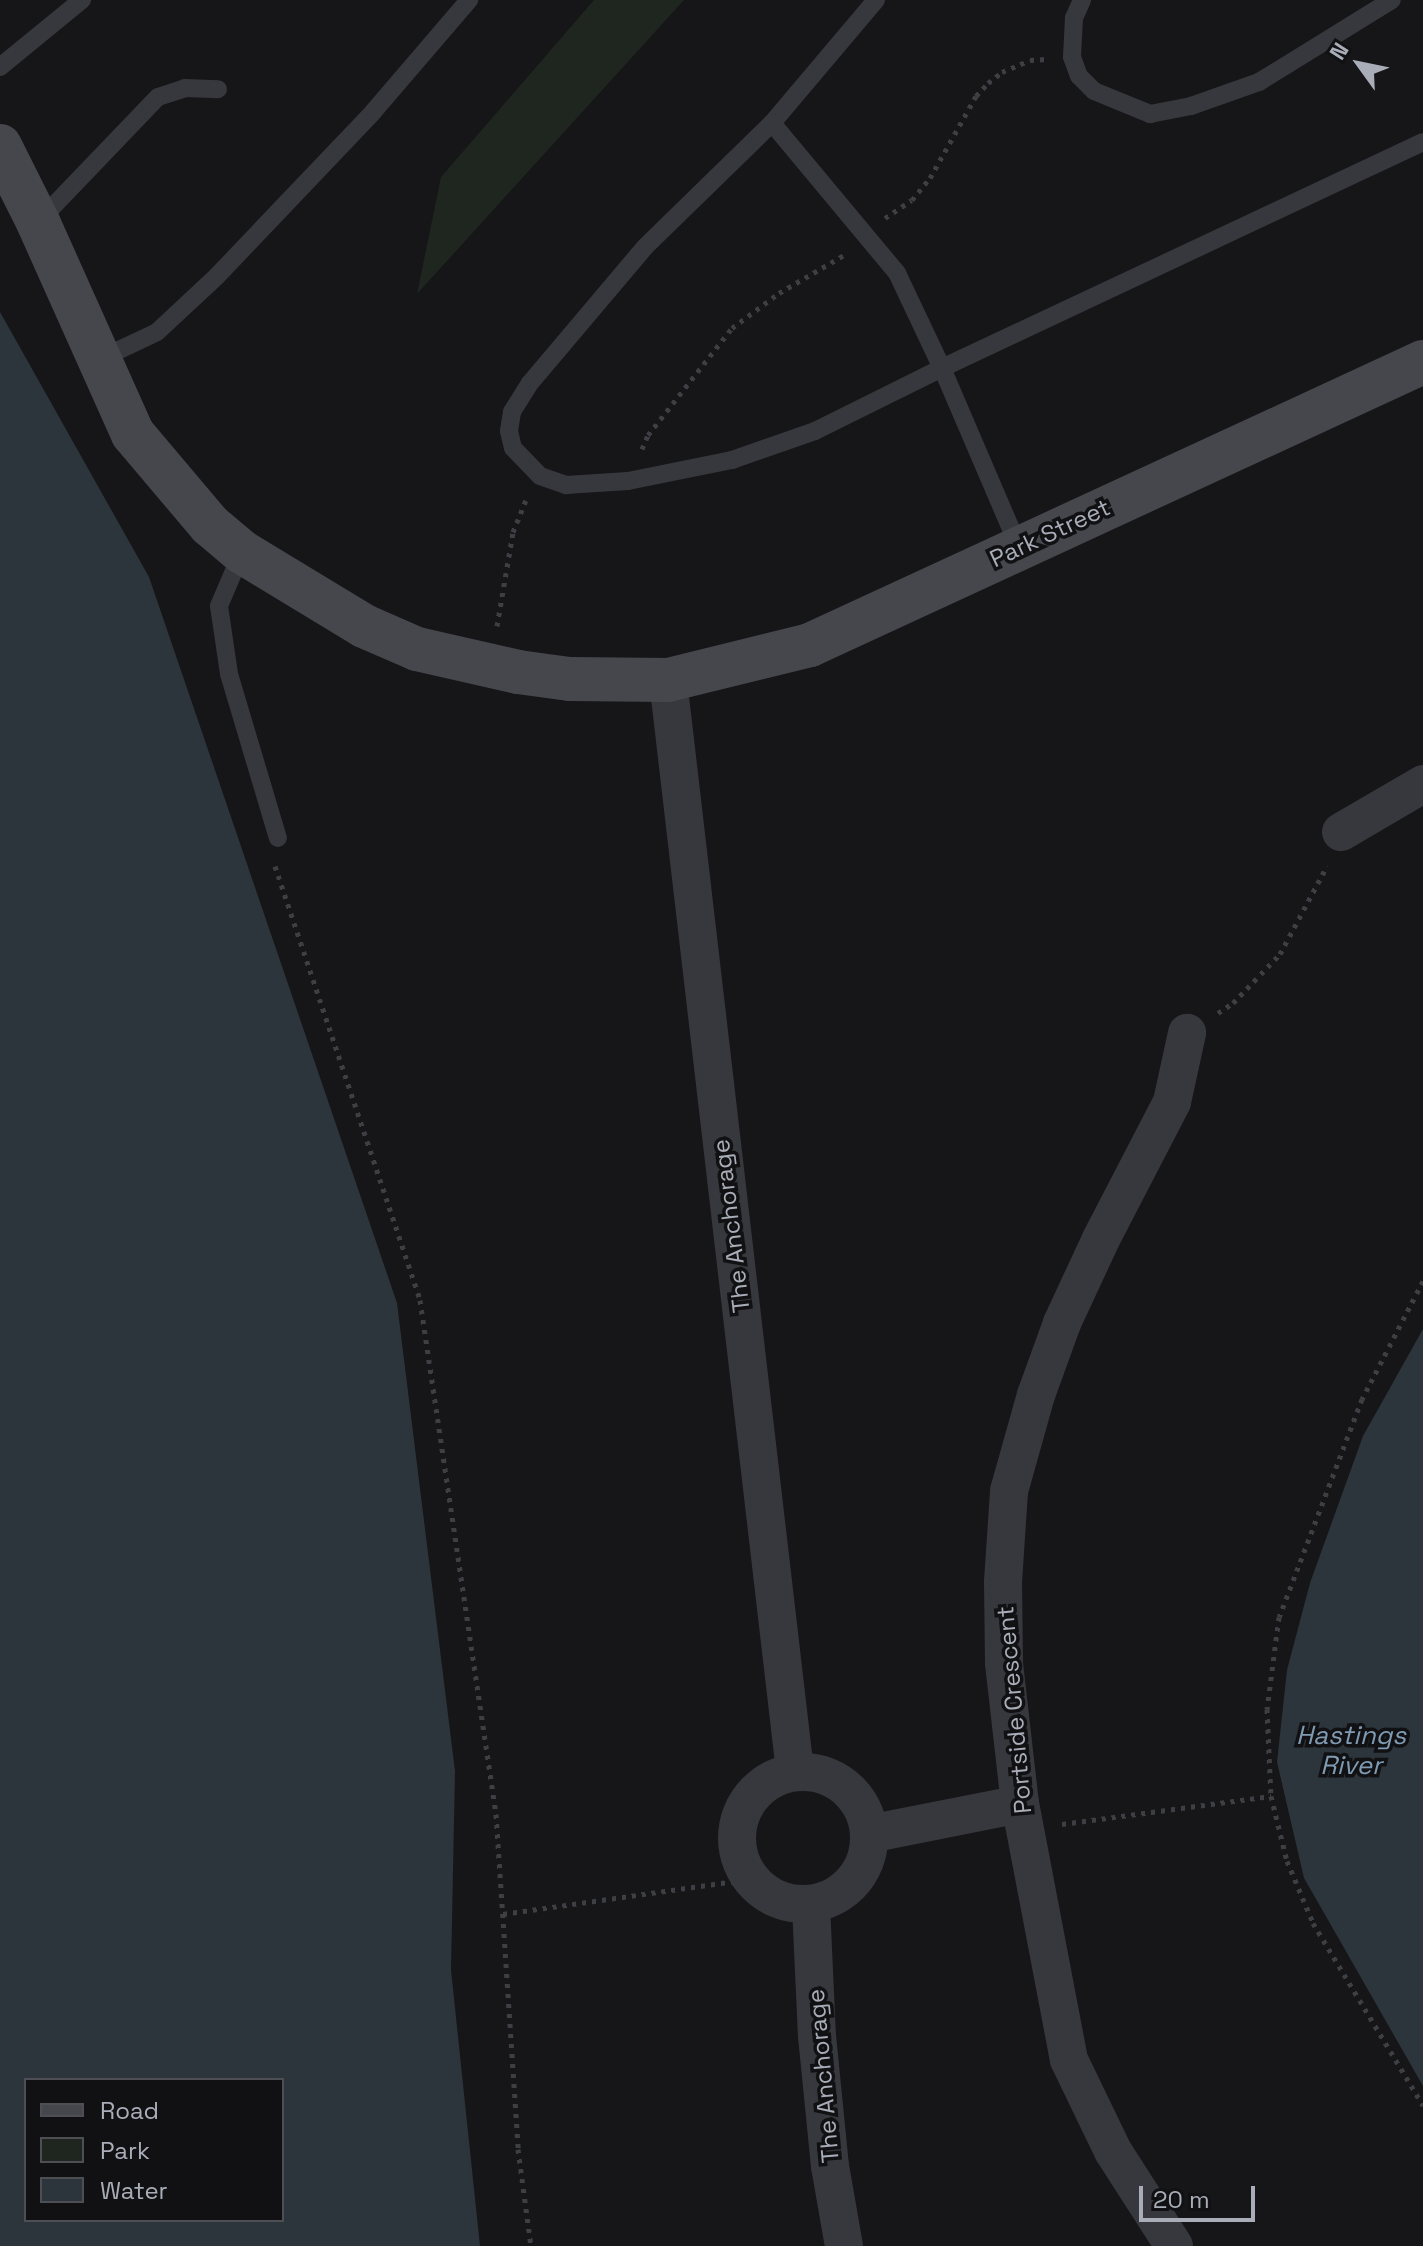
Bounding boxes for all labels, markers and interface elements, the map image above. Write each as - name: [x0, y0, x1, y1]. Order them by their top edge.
- north arrow: [1319, 24, 1399, 104]
- text: N: [1323, 37, 1355, 65]
- street label: Park Street: [985, 493, 1115, 573]
- street label: The Anchorage: [706, 1138, 756, 1314]
- street label: Portside Crescent: [991, 1605, 1037, 1815]
- water label: Hastings River: [1296, 1720, 1406, 1782]
- street label: The Anchorage: [801, 1988, 845, 2164]
- legend: [24, 2078, 284, 2222]
- text: Road: [100, 2095, 159, 2126]
- text: Park: [100, 2135, 150, 2166]
- scale bar: [1143, 2170, 1259, 2220]
- text: Water: [100, 2175, 168, 2206]
- text: 20 m: [1153, 2184, 1210, 2215]

